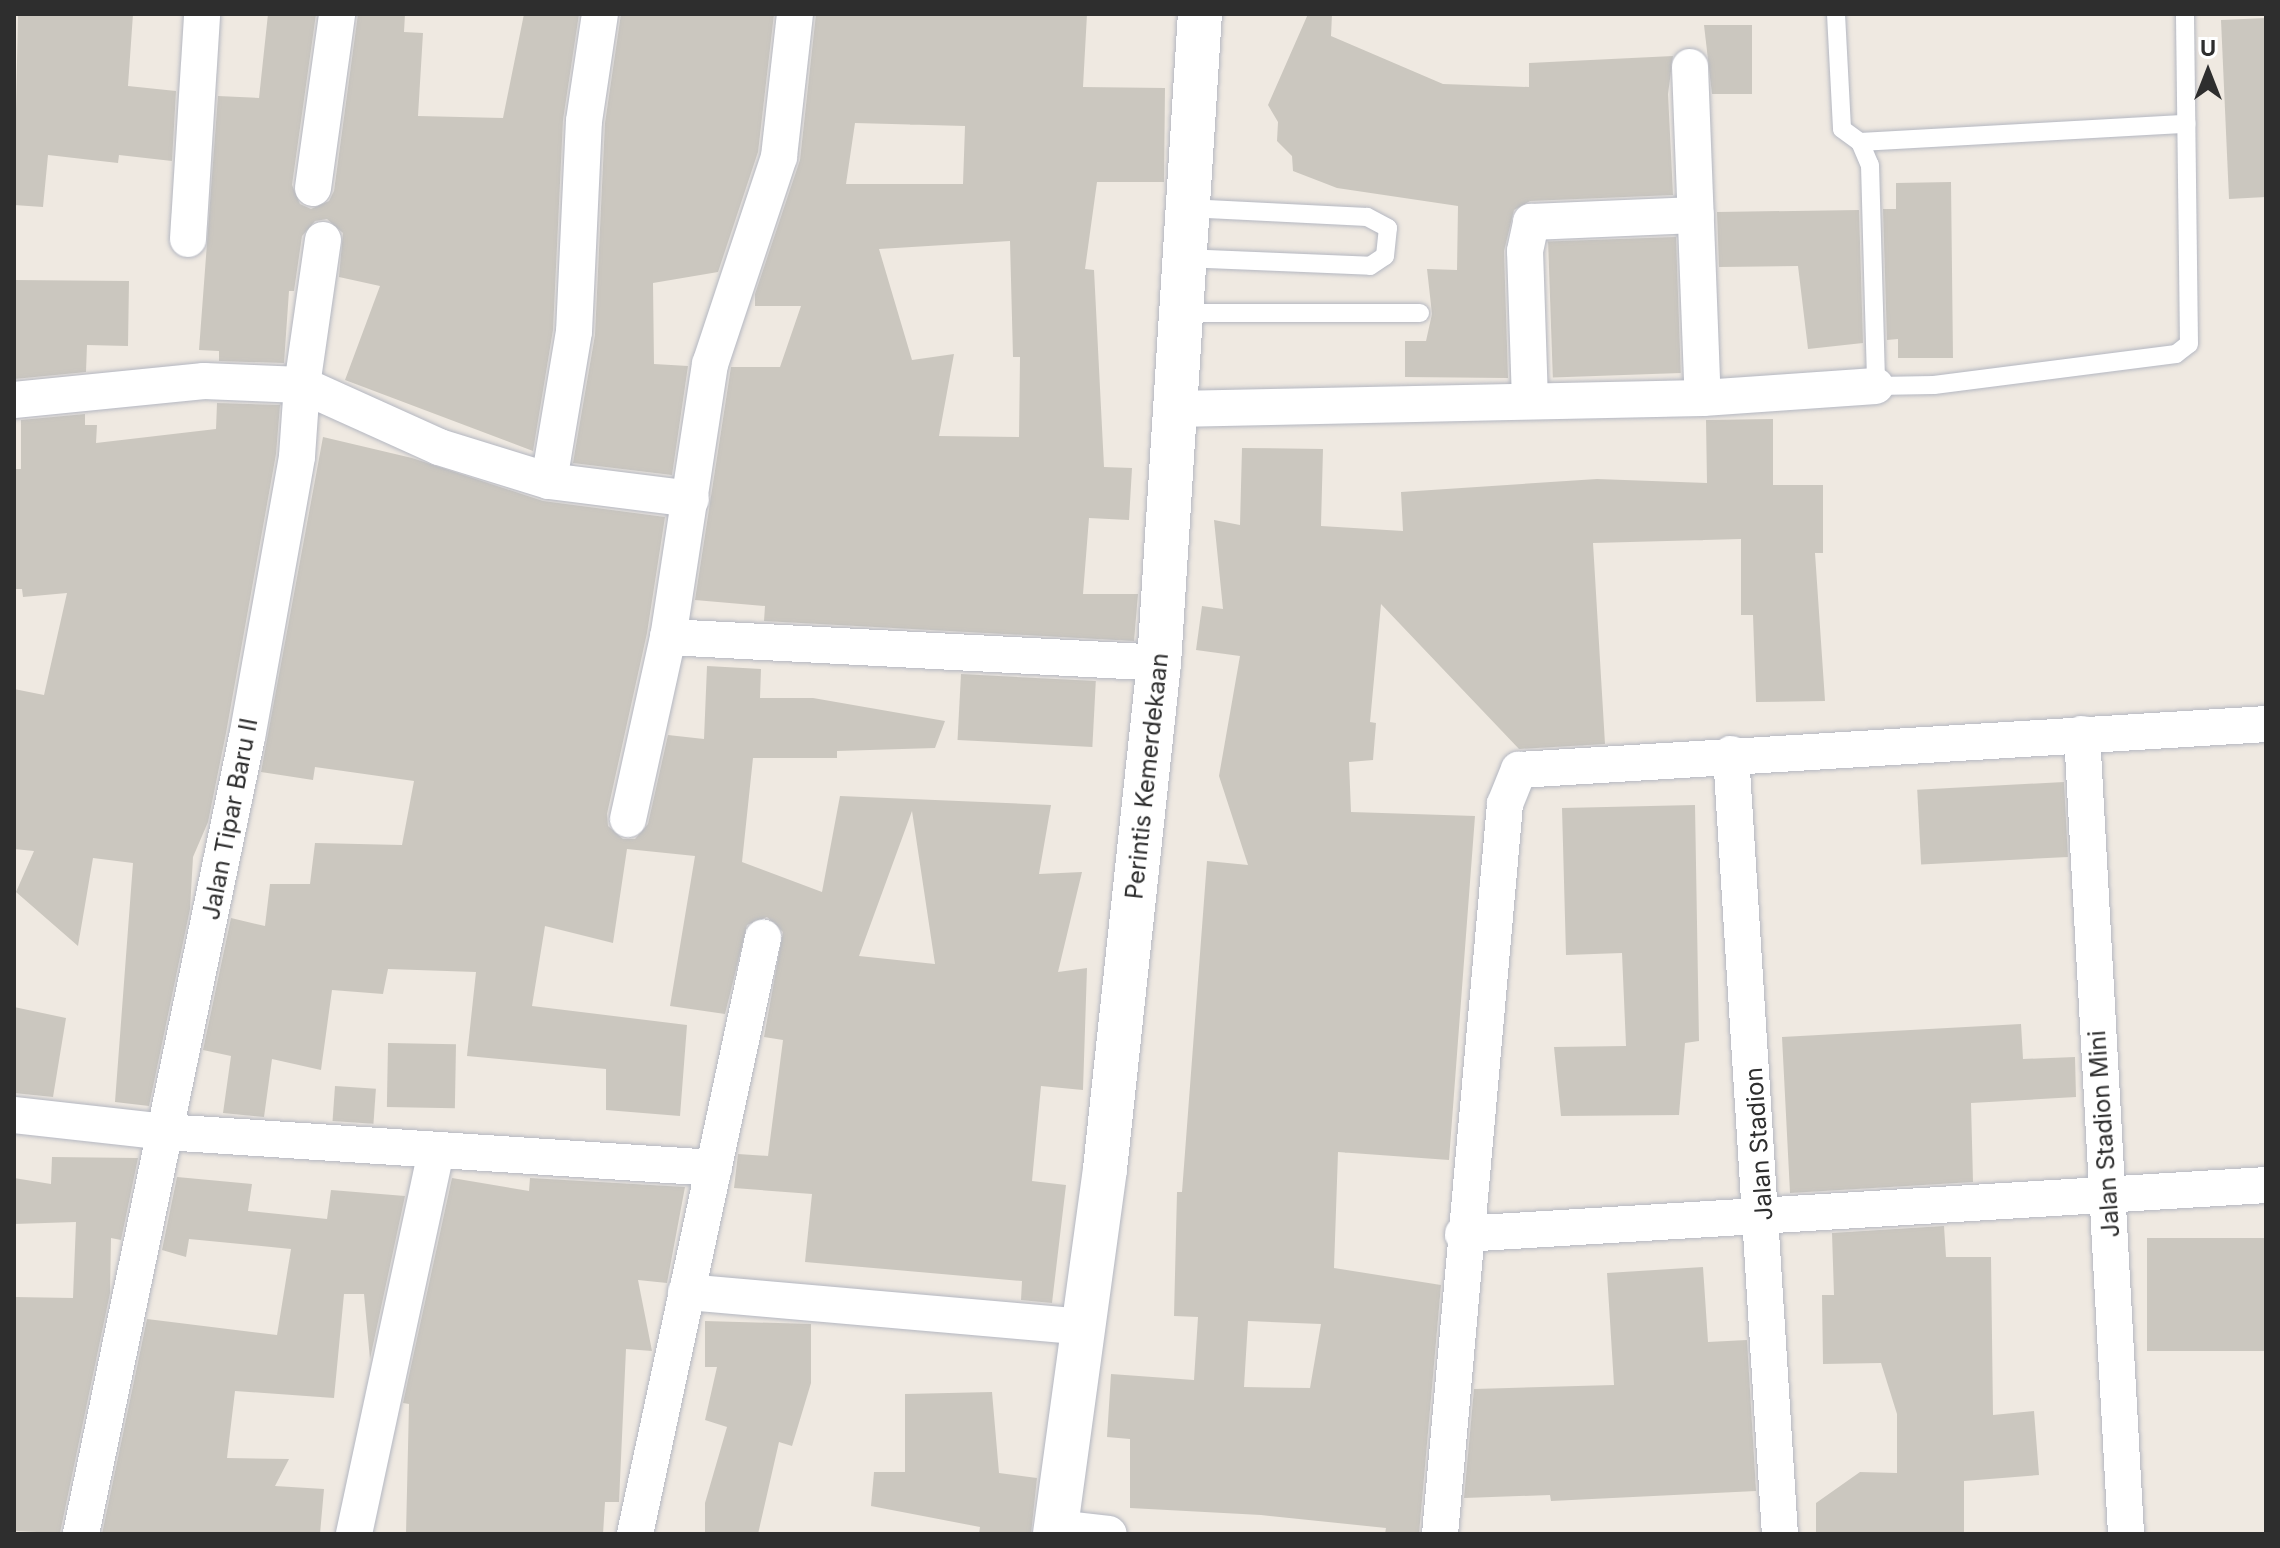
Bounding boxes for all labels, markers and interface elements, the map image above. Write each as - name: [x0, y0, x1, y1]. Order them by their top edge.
- north arrow: [2168, 32, 2248, 112]
- text: U: [2200, 35, 2216, 61]
- street label: Perintis Kemerdekaan: [1120, 651, 1174, 901]
- street label: Jalan Tipar Baru II: [196, 716, 264, 922]
- street label: Jalan Stadion Mini: [2082, 1029, 2126, 1239]
- street label: Jalan Stadion: [1739, 1067, 1779, 1221]

